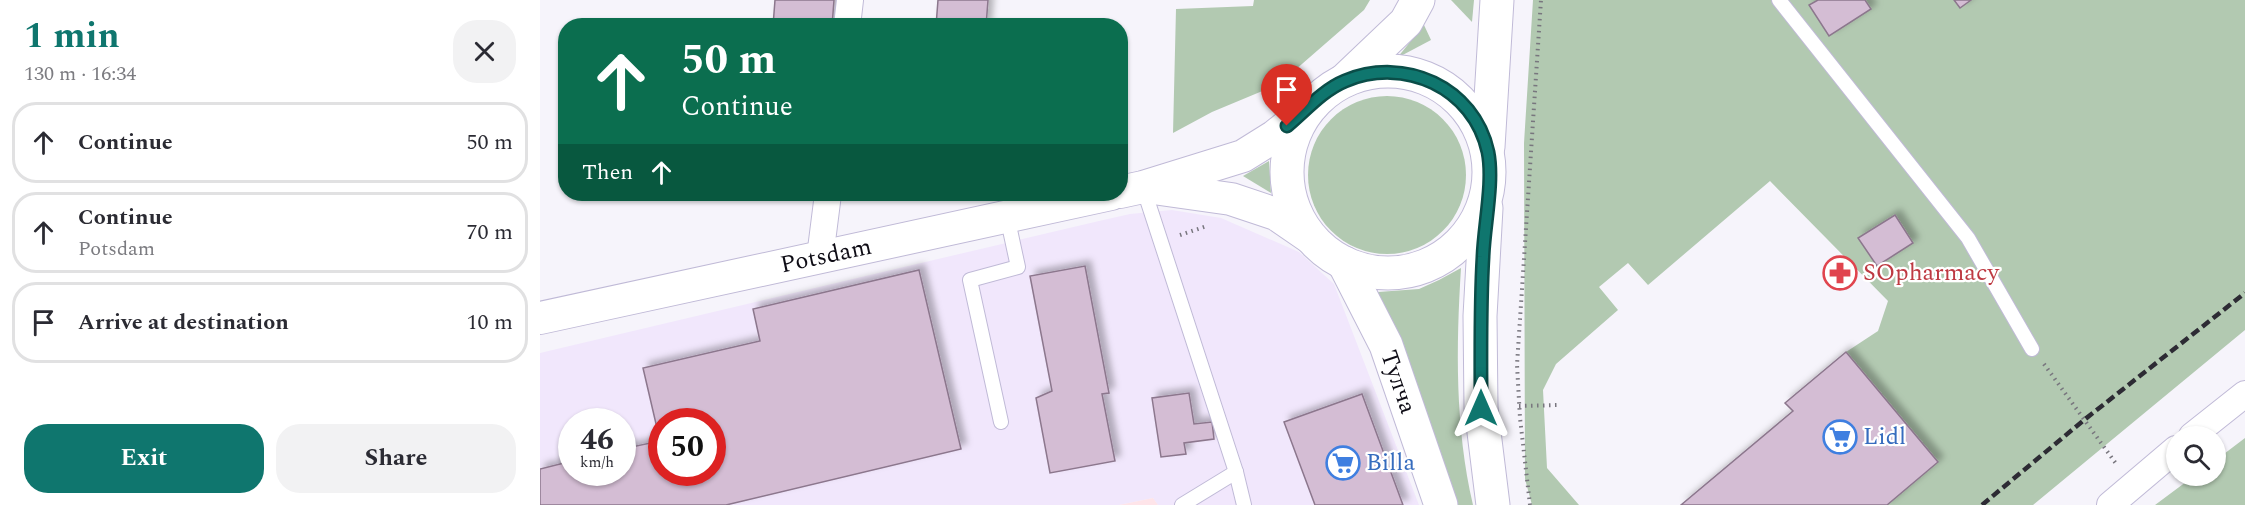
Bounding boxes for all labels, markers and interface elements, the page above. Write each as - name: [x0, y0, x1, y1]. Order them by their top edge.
- text: 1 min: [24, 9, 120, 64]
- button: close: [453, 20, 516, 83]
- text: 50 m: [681, 29, 776, 92]
- icon: ahead: [582, 42, 660, 120]
- text: 130 m · 16:34: [24, 59, 136, 89]
- pin: [1261, 64, 1312, 126]
- icon: arrive: [1270, 73, 1303, 106]
- text: Continue: [681, 86, 793, 128]
- icon: ahead: [27, 126, 60, 159]
- text: Continue: [78, 126, 173, 159]
- text: 50 m: [467, 126, 513, 159]
- text: Then: [582, 156, 633, 189]
- icon: ahead: [645, 156, 678, 189]
- text: Continue: [78, 201, 173, 234]
- icon: ahead: [27, 216, 60, 249]
- text: 70 m: [467, 216, 513, 249]
- street label: Potsdam: [777, 229, 875, 283]
- text: Potsdam: [78, 234, 155, 264]
- pharmacy icon: SOpharmacy: [1822, 255, 1858, 291]
- place label: SOpharmacy: [1863, 255, 2001, 291]
- icon: arrive: [27, 306, 60, 339]
- text: Arrive at destination: [78, 306, 289, 339]
- text: 10 m: [467, 306, 513, 339]
- street label: Тулча: [1370, 345, 1426, 419]
- position arrow: [1449, 376, 1513, 440]
- speed limit sign: 50: [648, 408, 726, 486]
- text: 46: [580, 417, 614, 463]
- supermarket icon: Lidl: [1822, 419, 1858, 455]
- place label: Lidl: [1863, 419, 1906, 455]
- button: Exit: [24, 424, 264, 493]
- button: Share: [276, 424, 516, 493]
- map controls: [2166, 426, 2226, 486]
- button: search: [2166, 426, 2226, 486]
- supermarket icon: Billa: [1325, 445, 1361, 481]
- place label: Billa: [1366, 445, 1415, 481]
- text: km/h: [580, 451, 614, 474]

